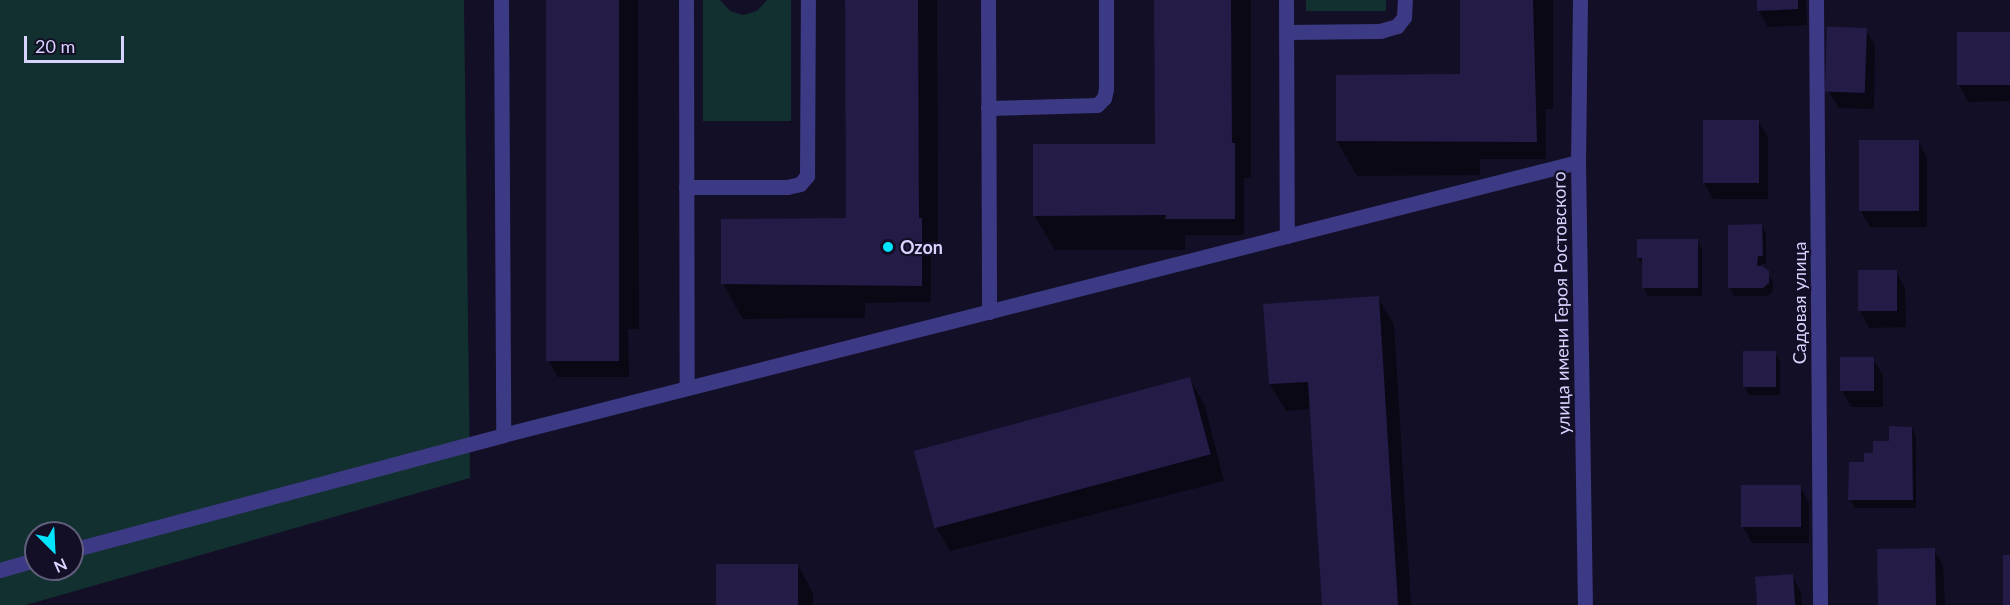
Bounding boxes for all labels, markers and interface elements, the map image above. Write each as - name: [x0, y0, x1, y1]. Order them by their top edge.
- scale bar: [27, 24, 128, 62]
- text: 20 m: [35, 35, 75, 57]
- street label: улица имени Героя Ростовского: [1548, 171, 1574, 435]
- place label: Ozon: [900, 236, 943, 258]
- marker: Ozon: [881, 240, 895, 254]
- street label: Садовая улица: [1788, 242, 1810, 364]
- north arrow: [24, 521, 84, 581]
- text: N: [51, 555, 70, 577]

